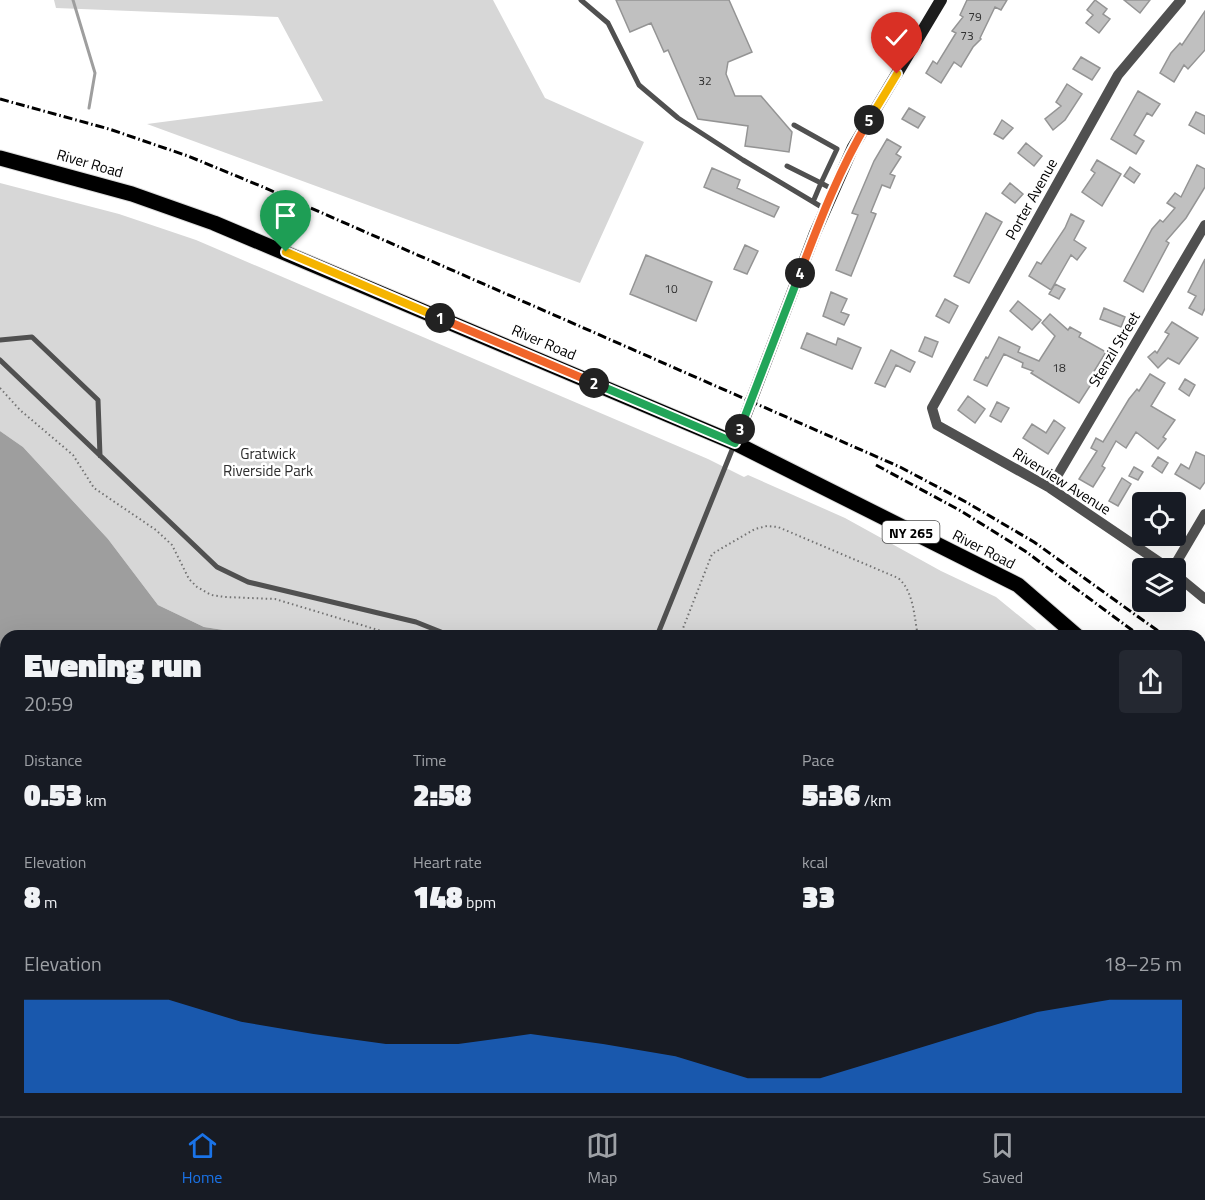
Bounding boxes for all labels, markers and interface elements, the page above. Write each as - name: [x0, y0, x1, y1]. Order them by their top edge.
- house number: 79: [968, 7, 982, 26]
- pin: [871, 12, 922, 74]
- icon: check: [880, 21, 913, 54]
- house number: 73: [960, 26, 974, 45]
- house number: 32: [698, 71, 712, 90]
- pin: 5: [854, 105, 884, 135]
- text: 5: [865, 108, 873, 132]
- street label: River Road: [54, 143, 126, 183]
- street label: Porter Avenue: [999, 154, 1063, 244]
- pin: [260, 190, 311, 252]
- icon: arrive: [269, 199, 302, 232]
- pin: 4: [785, 258, 815, 288]
- text: 4: [796, 261, 804, 285]
- house number: 10: [664, 279, 678, 298]
- pin: 1: [425, 303, 455, 333]
- text: 1: [436, 306, 444, 330]
- street label: Stenzil Street: [1082, 306, 1146, 391]
- street label: River Road: [508, 318, 580, 366]
- house number: 18: [1052, 358, 1066, 377]
- pin: 2: [579, 368, 609, 398]
- text: 2: [590, 371, 598, 395]
- pin: 3: [725, 414, 755, 444]
- text: 3: [736, 417, 744, 441]
- park label: Gratwick Riverside Park: [223, 442, 313, 482]
- street label: Riverview Avenue: [1008, 442, 1116, 520]
- map controls: [1132, 492, 1186, 612]
- button: locate: [1132, 492, 1186, 546]
- road number: NY 265: [882, 521, 940, 543]
- street label: River Road: [948, 523, 1020, 575]
- button: layers: [1132, 558, 1186, 612]
- text: Evening run: [24, 640, 201, 690]
- button: share: [1119, 650, 1182, 713]
- text: 20:59: [24, 688, 73, 719]
- text: Distance: [24, 748, 82, 772]
- text: Time: [413, 748, 446, 772]
- text: Pace: [802, 748, 834, 772]
- text: 0.53: [24, 772, 82, 818]
- text: 2:58: [413, 772, 471, 818]
- text: 5:36: [802, 772, 860, 818]
- text: km: [82, 788, 107, 812]
- text: /km: [860, 788, 891, 812]
- text: Elevation: [24, 850, 86, 874]
- text: Heart rate: [413, 850, 482, 874]
- text: kcal: [802, 850, 828, 874]
- text: 8: [24, 874, 41, 920]
- text: 148: [413, 874, 463, 920]
- text: 33: [802, 874, 835, 920]
- text: m: [41, 890, 57, 914]
- text: bpm: [463, 890, 496, 914]
- text: Elevation: [24, 948, 102, 979]
- text: 18–25 m: [1103, 948, 1182, 979]
- tab: Home: [182, 1129, 222, 1189]
- tab: Map: [586, 1129, 619, 1189]
- tab: Saved: [982, 1129, 1023, 1189]

